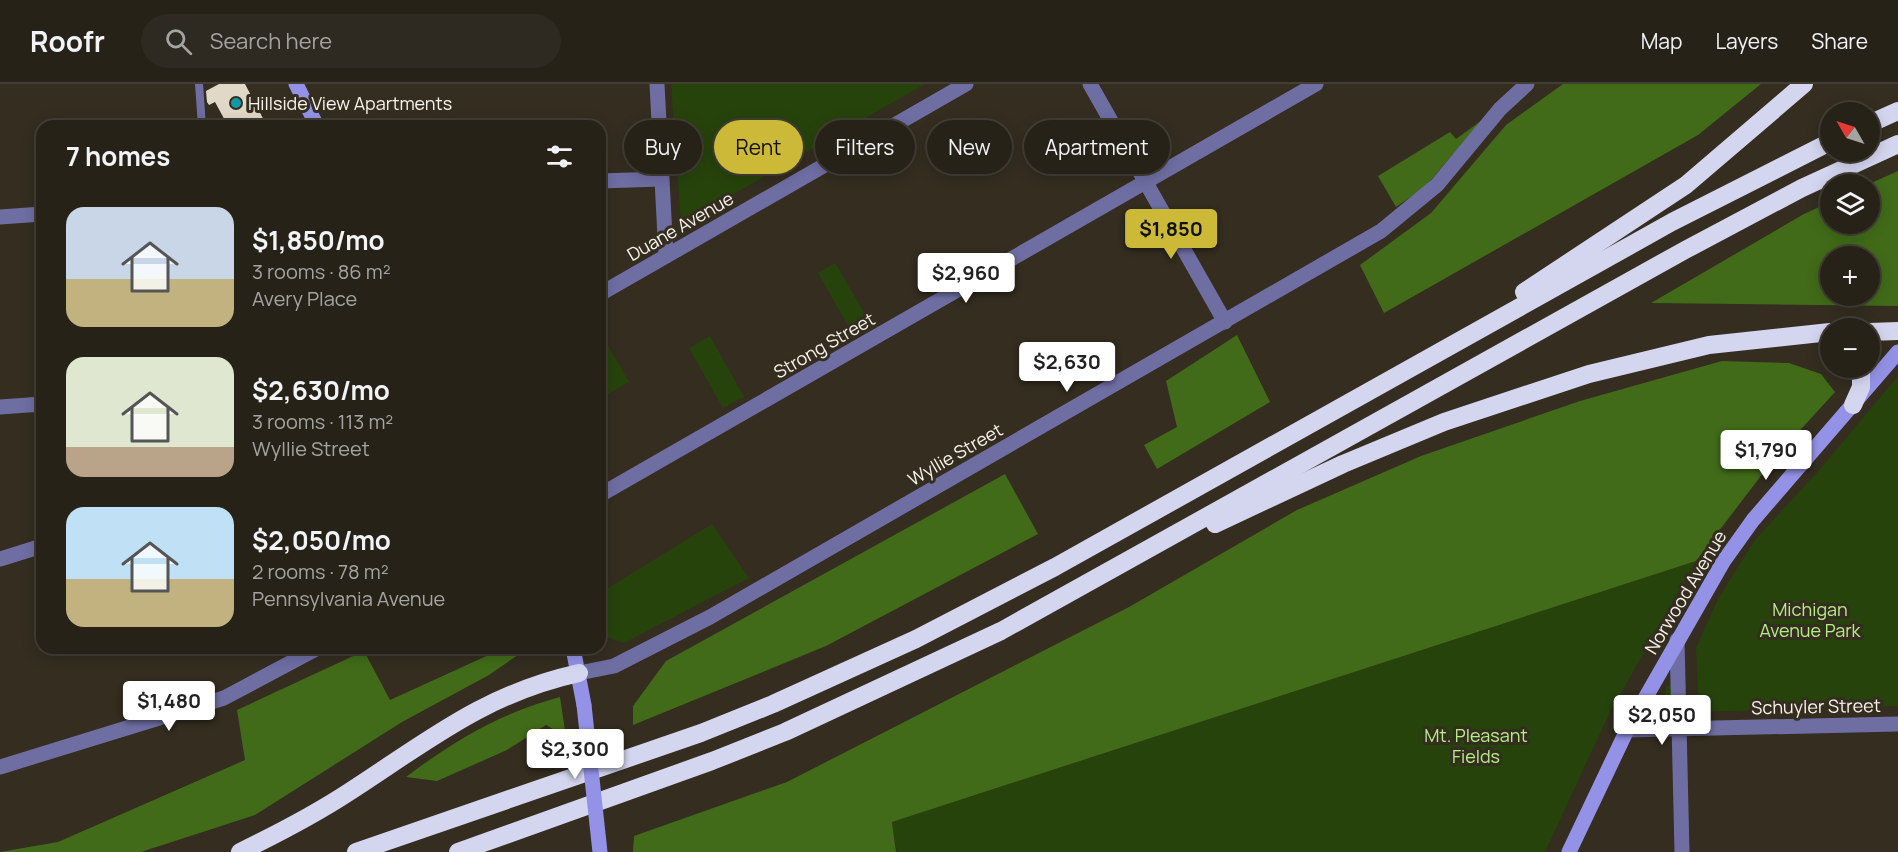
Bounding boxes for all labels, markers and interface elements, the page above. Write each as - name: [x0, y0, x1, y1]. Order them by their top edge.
- search box: [141, 14, 561, 68]
- text: Roofr: [30, 22, 105, 60]
- icon: search: [162, 25, 195, 58]
- text: Search here: [210, 26, 332, 56]
- text: Map: [1641, 27, 1682, 55]
- text: Layers: [1715, 27, 1778, 55]
- text: Share: [1811, 27, 1868, 55]
- place label: Hillside View Apartments: [248, 91, 452, 115]
- marker: Hillside View Apartments: [229, 96, 243, 110]
- north arrow: [1820, 102, 1880, 162]
- map controls: [1820, 102, 1880, 378]
- chip: Buy: [624, 120, 702, 174]
- chip: Rent: [714, 120, 803, 174]
- chip: Filters: [815, 120, 915, 174]
- chip: New: [927, 120, 1012, 174]
- chip: Apartment: [1024, 120, 1170, 174]
- text: 7 homes: [66, 138, 170, 174]
- icon: filters: [543, 140, 576, 173]
- button: layers: [1820, 174, 1880, 234]
- street label: Duane Avenue: [622, 186, 738, 266]
- pin: $1,850: [1122, 209, 1220, 260]
- text: $1,850: [1139, 215, 1203, 242]
- text: $1,850/mo: [252, 222, 385, 258]
- icon: home: [114, 231, 186, 303]
- button: +: [1820, 246, 1880, 306]
- pin: $2,960: [917, 253, 1015, 304]
- text: 3 rooms · 86 m²: [252, 258, 391, 285]
- text: $2,960: [932, 259, 1000, 286]
- text: Avery Place: [252, 285, 357, 312]
- street label: Strong Street: [769, 306, 879, 384]
- button: −: [1820, 318, 1880, 378]
- pin: $2,630: [1018, 342, 1116, 393]
- text: $2,630: [1033, 348, 1101, 375]
- text: $2,630/mo: [252, 372, 390, 408]
- icon: home: [114, 381, 186, 453]
- text: 3 rooms · 113 m²: [252, 408, 393, 435]
- street label: Wyllie Street: [903, 417, 1007, 491]
- pin: $1,790: [1717, 430, 1815, 481]
- text: Wyllie Street: [252, 435, 370, 462]
- text: $1,790: [1735, 436, 1797, 463]
- text: $2,050/mo: [252, 522, 391, 558]
- street label: Norwood Avenue: [1639, 526, 1731, 658]
- icon: home: [114, 531, 186, 603]
- text: 2 rooms · 78 m²: [252, 558, 389, 585]
- text: Pennsylvania Avenue: [252, 585, 445, 612]
- park label: Michigan Avenue Park: [1759, 597, 1862, 642]
- pin: $1,480: [120, 681, 218, 732]
- text: $1,480: [137, 687, 201, 714]
- street label: Schuyler Street: [1751, 693, 1881, 719]
- pin: $2,050: [1613, 695, 1711, 746]
- text: $2,050: [1628, 701, 1696, 728]
- park label: Mt. Pleasant Fields: [1424, 723, 1528, 768]
- pin: $2,300: [526, 729, 624, 780]
- text: $2,300: [541, 735, 609, 762]

